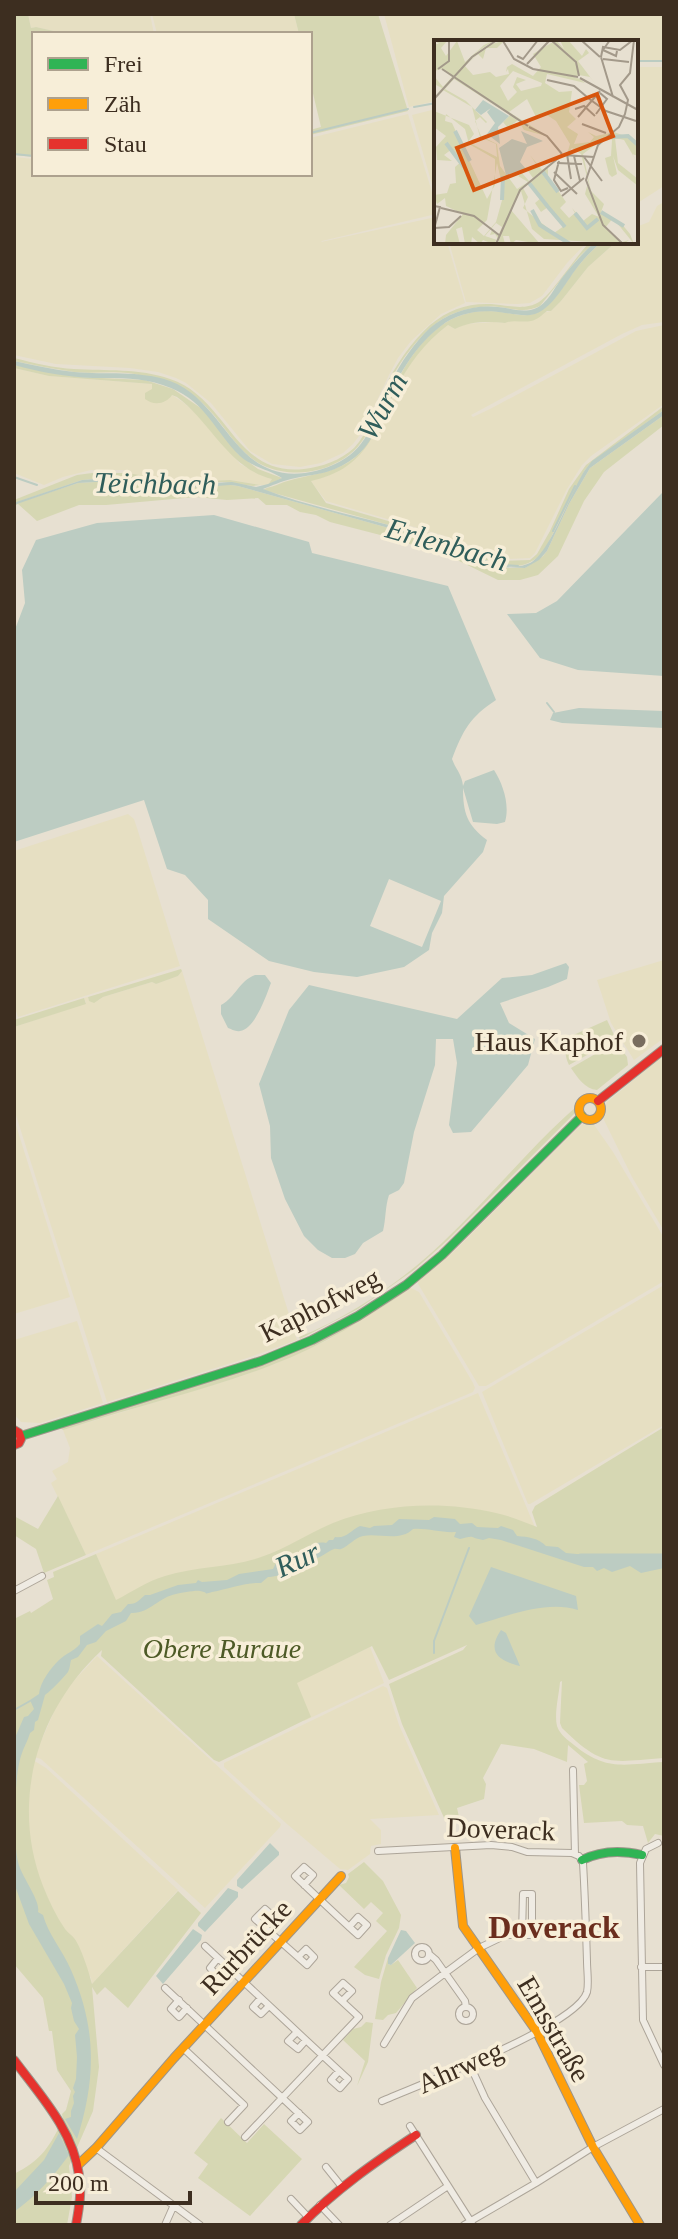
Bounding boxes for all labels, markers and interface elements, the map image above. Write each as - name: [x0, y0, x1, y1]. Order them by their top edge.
- legend: [32, 32, 312, 176]
- inset map: [434, 40, 638, 244]
- text: Frei: [104, 51, 143, 77]
- text: Zäh: [104, 91, 141, 117]
- text: Stau: [104, 131, 147, 157]
- water label: Wurm: [350, 367, 414, 445]
- water label: Teichbach: [94, 465, 216, 501]
- water label: Erlenbach: [381, 511, 512, 577]
- place label: Haus Kaphof: [474, 1026, 624, 1057]
- marker: Haus Kaphof: [630, 1032, 648, 1050]
- street label: Kaphofweg: [255, 1262, 385, 1348]
- water label: Rur: [269, 1534, 325, 1584]
- park label: Obere Ruraue: [143, 1633, 301, 1664]
- street label: Doverack: [446, 1812, 556, 1846]
- street label: Rurbrücke: [194, 1893, 298, 2001]
- district label: Doverack: [488, 1909, 620, 1945]
- street label: Emsstraße: [511, 1971, 597, 2087]
- street label: Ahrweg: [412, 2034, 508, 2100]
- scale bar: [36, 2155, 190, 2205]
- text: 200 m: [48, 2170, 109, 2196]

